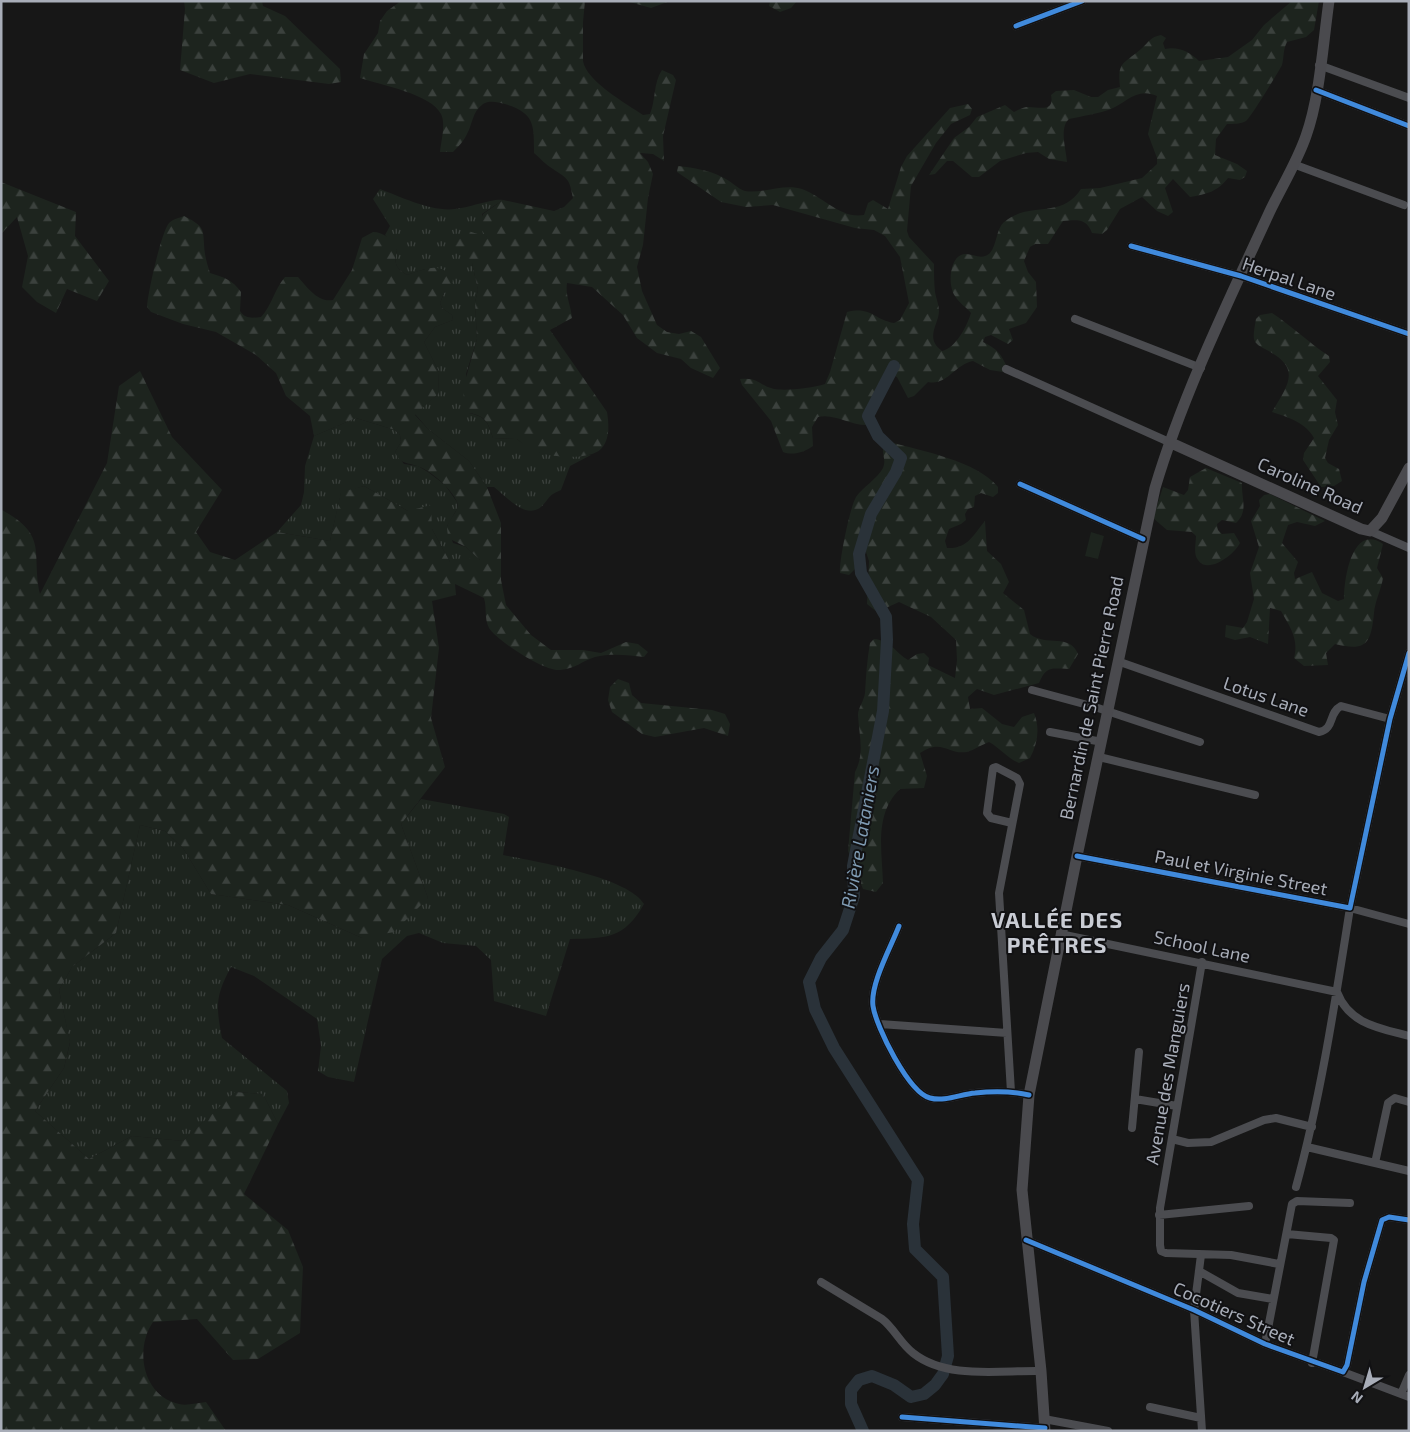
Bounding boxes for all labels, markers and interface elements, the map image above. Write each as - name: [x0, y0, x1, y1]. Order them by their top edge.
- street label: Herpal Lane: [1240, 252, 1339, 304]
- street label: Caroline Road: [1254, 452, 1366, 518]
- street label: Bernardin de Saint Pierre Road: [1054, 574, 1128, 822]
- street label: Lotus Lane: [1221, 671, 1312, 721]
- water label: Rivière Lataniers: [836, 764, 883, 910]
- street label: Paul et Virginie Street: [1153, 844, 1330, 900]
- district label: VALLÉE DES PRÊTRES: [991, 906, 1123, 957]
- street label: School Lane: [1152, 925, 1252, 967]
- street label: Avenue des Manguiers: [1140, 981, 1194, 1167]
- street label: Cocotiers Street: [1170, 1276, 1299, 1350]
- north arrow: [1340, 1362, 1390, 1412]
- text: N: [1347, 1388, 1366, 1407]

